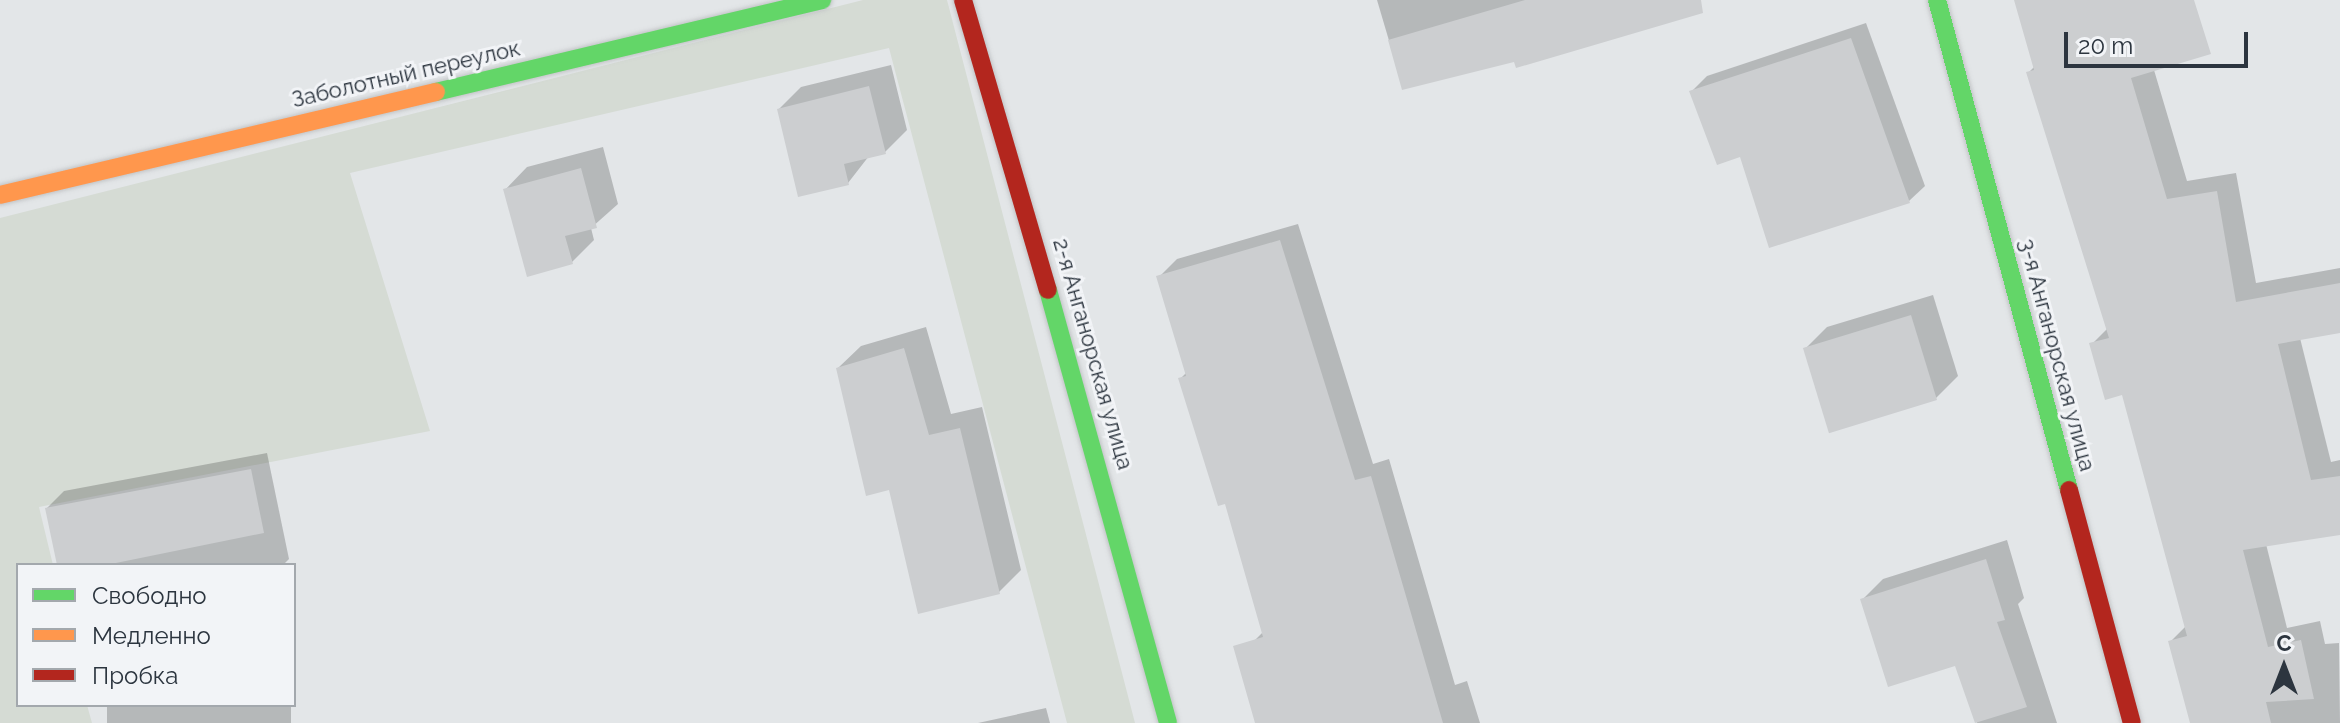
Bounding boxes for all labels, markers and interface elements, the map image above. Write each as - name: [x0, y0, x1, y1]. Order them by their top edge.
- scale bar: [2068, 16, 2252, 66]
- text: 20 m: [2078, 31, 2133, 60]
- street label: Заболотный переулок: [289, 35, 523, 113]
- street label: 2-я Анганорская улица: [1047, 235, 1139, 473]
- street label: 3-я Анганорская улица: [2013, 235, 2101, 475]
- legend: [16, 563, 296, 707]
- text: Свободно: [92, 581, 207, 610]
- text: Медленно: [92, 621, 211, 650]
- north arrow: [2244, 627, 2324, 707]
- text: С: [2276, 630, 2292, 656]
- text: Пробка: [92, 661, 178, 690]

